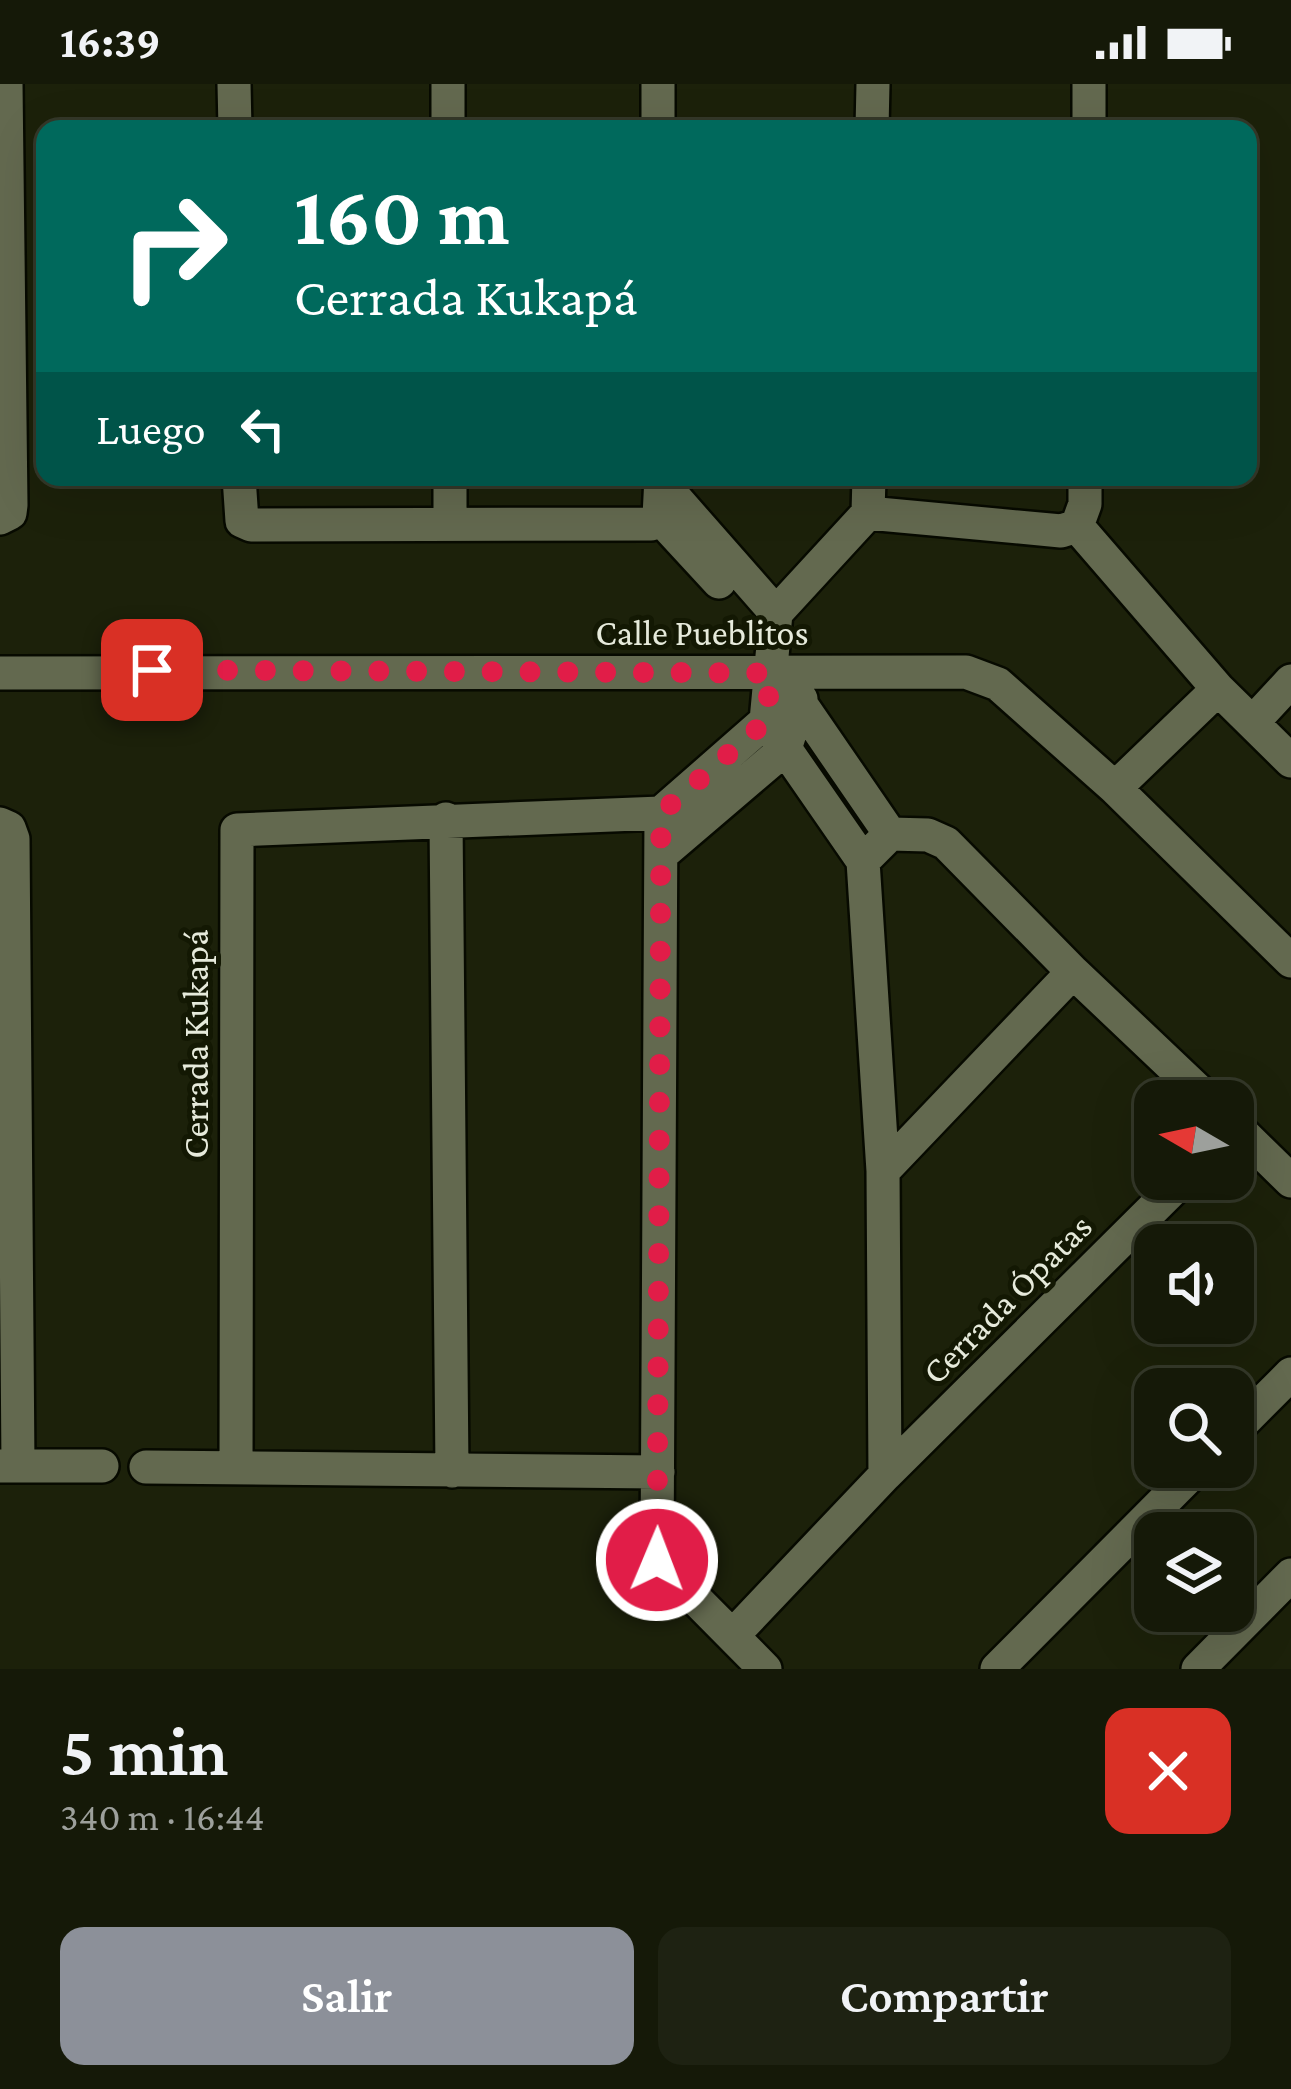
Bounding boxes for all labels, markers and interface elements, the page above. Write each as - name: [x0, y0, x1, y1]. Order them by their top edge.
- text: 16:39: [60, 17, 160, 67]
- icon: right: [96, 168, 252, 324]
- text: 160 m: [294, 169, 510, 262]
- text: Cerrada Kukapá: [294, 267, 638, 327]
- icon: left: [230, 396, 296, 462]
- text: Luego: [96, 404, 206, 454]
- street label: Calle Pueblitos: [595, 613, 809, 653]
- pin: [101, 619, 203, 721]
- icon: arrive: [119, 637, 185, 703]
- street label: Cerrada Kukapá: [176, 929, 216, 1159]
- north arrow: [1134, 1080, 1254, 1200]
- map controls: [1134, 1080, 1254, 1632]
- street label: Cerrada Ópatas: [914, 1206, 1100, 1392]
- button: sound: [1134, 1224, 1254, 1344]
- button: search: [1134, 1368, 1254, 1488]
- position arrow: [594, 1497, 720, 1623]
- button: layers: [1134, 1512, 1254, 1632]
- button: close: [1105, 1708, 1231, 1834]
- text: 5 min: [60, 1710, 229, 1790]
- text: 340 m · 16:44: [60, 1795, 265, 1838]
- button: Salir: [60, 1927, 634, 2065]
- button: Compartir: [658, 1927, 1231, 2065]

